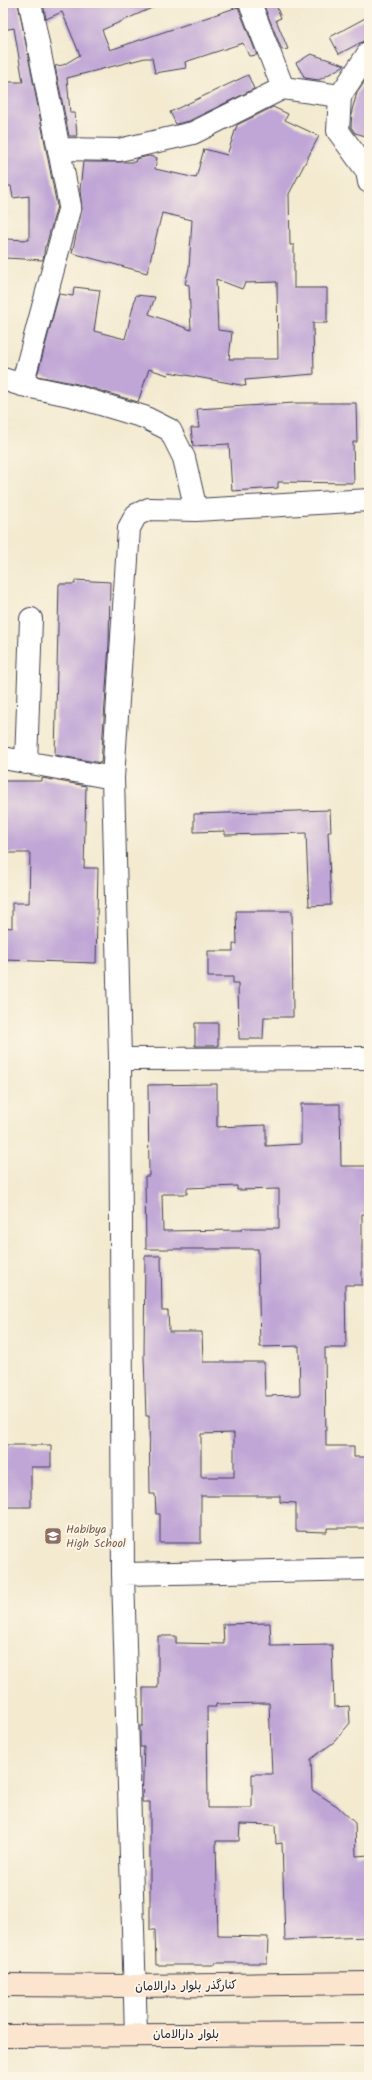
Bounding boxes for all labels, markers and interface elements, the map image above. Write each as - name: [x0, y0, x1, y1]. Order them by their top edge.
- place label: Habibya High School: [66, 1520, 126, 1553]
- school or university icon: Habibya High School: [43, 1526, 63, 1546]
- street label: کنارگذر بلوار دارالامان: [135, 1976, 237, 1996]
- street label: بلوار دارالامان: [153, 2025, 219, 2044]

